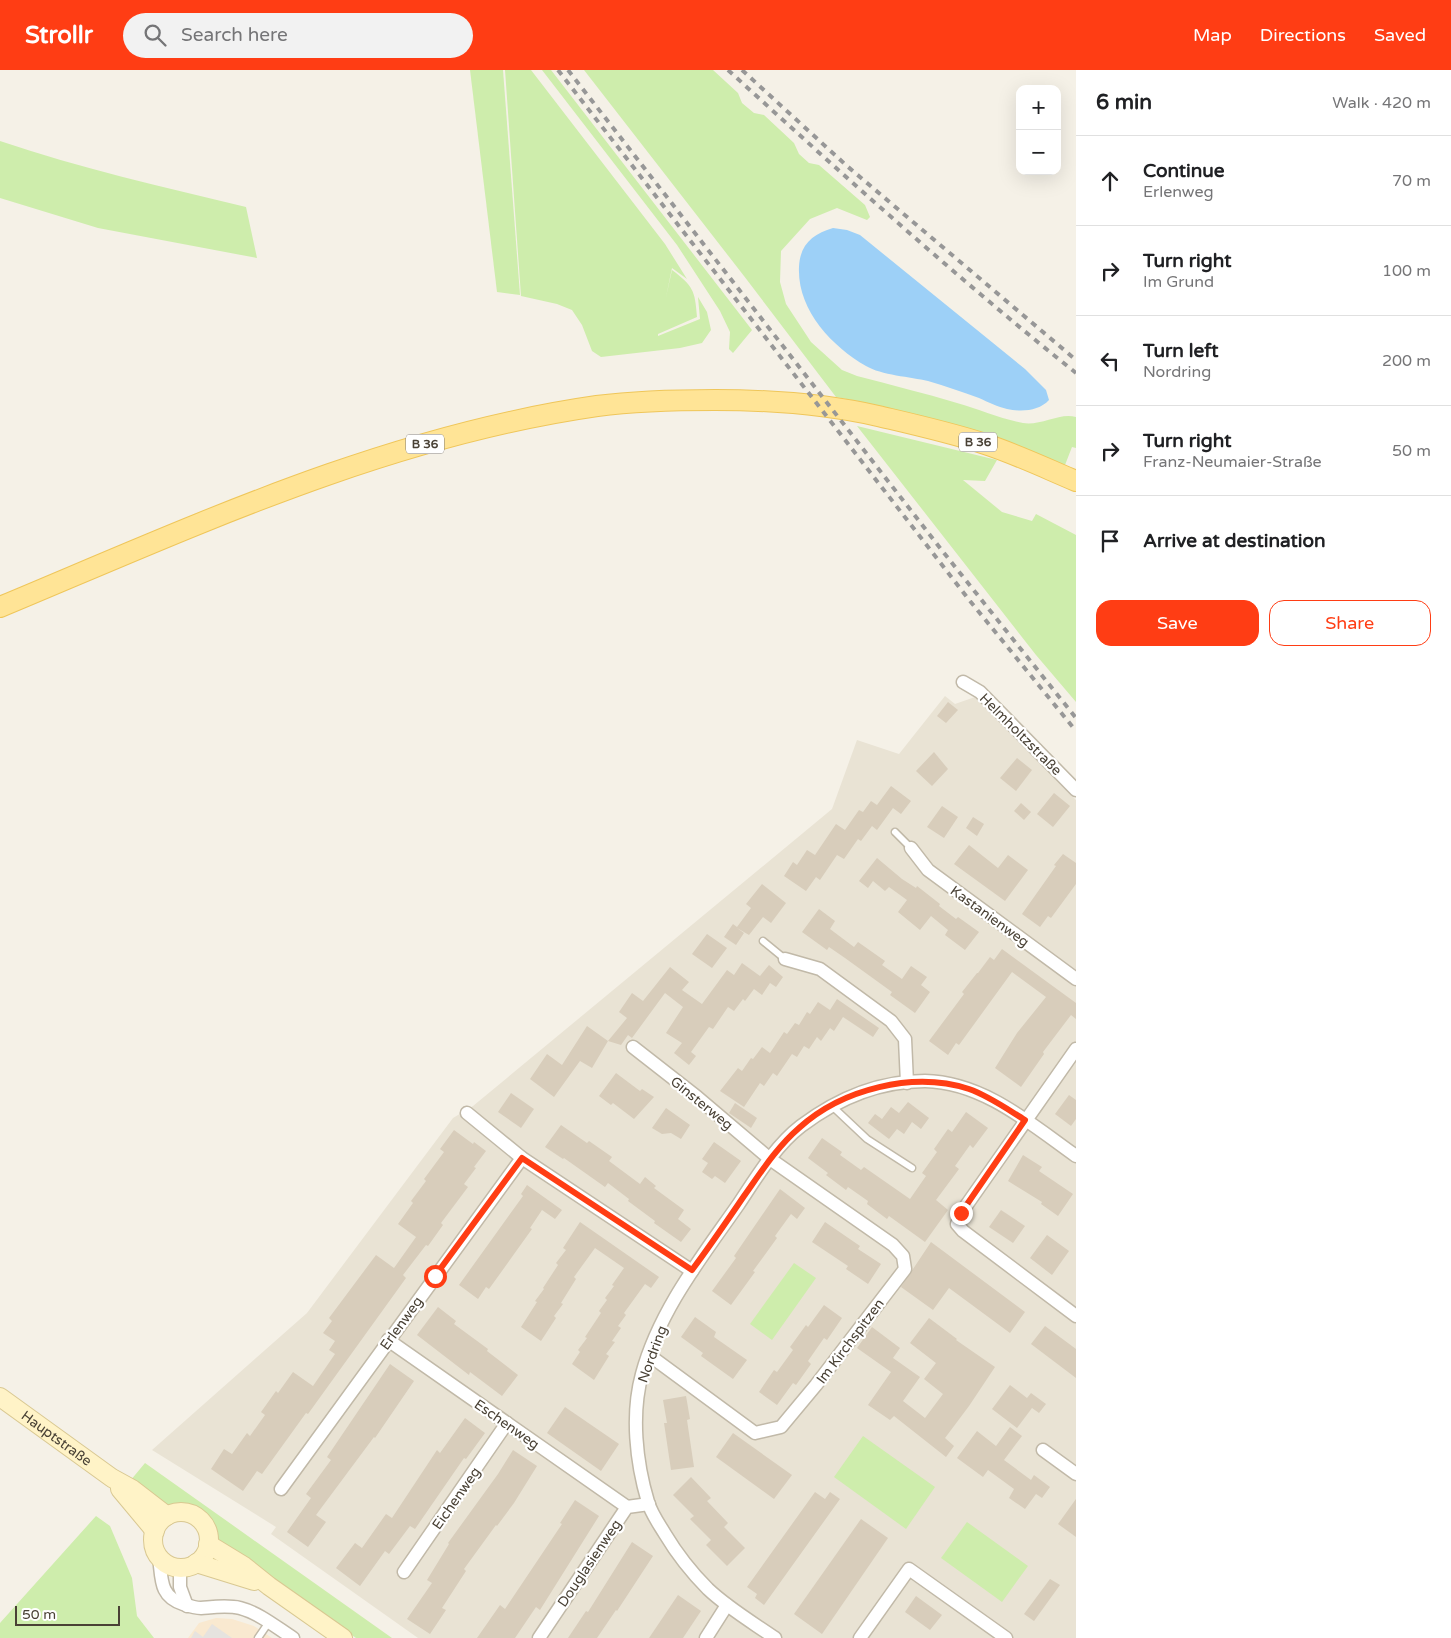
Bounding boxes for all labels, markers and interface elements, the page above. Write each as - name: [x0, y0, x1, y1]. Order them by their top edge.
- search box: [123, 13, 473, 58]
- text: Strollr: [25, 21, 93, 50]
- icon: search: [141, 21, 169, 49]
- text: Search here: [181, 24, 288, 46]
- text: Map: [1193, 24, 1232, 46]
- text: Directions: [1260, 24, 1346, 46]
- text: Saved: [1374, 24, 1426, 46]
- map controls: [1016, 85, 1061, 175]
- button: +: [1016, 85, 1061, 130]
- text: 6 min: [1096, 90, 1152, 115]
- text: Walk · 420 m: [1332, 93, 1431, 113]
- button: −: [1016, 130, 1061, 175]
- text: Continue: [1143, 160, 1225, 182]
- icon: ahead: [1096, 167, 1124, 195]
- text: 70 m: [1392, 171, 1431, 191]
- text: Erlenweg: [1143, 182, 1214, 202]
- text: Turn right: [1143, 250, 1231, 272]
- icon: right: [1096, 257, 1124, 285]
- text: 100 m: [1382, 261, 1431, 281]
- text: Im Grund: [1143, 272, 1214, 292]
- text: Turn left: [1143, 340, 1219, 362]
- icon: left: [1096, 347, 1124, 375]
- text: 200 m: [1382, 351, 1431, 371]
- text: Nordring: [1143, 362, 1211, 382]
- text: Turn right: [1143, 430, 1231, 452]
- road number: B 36: [959, 432, 997, 452]
- road number: B 36: [406, 434, 444, 454]
- icon: right: [1096, 437, 1124, 465]
- text: 50 m: [1392, 441, 1431, 461]
- text: Franz-Neumaier-Straße: [1143, 452, 1322, 472]
- icon: arrive: [1096, 527, 1124, 555]
- text: Arrive at destination: [1143, 530, 1326, 552]
- button: Save: [1096, 600, 1259, 646]
- button: Share: [1269, 600, 1431, 646]
- street label: Helmholtzstraße: [976, 690, 1065, 779]
- street label: Kastanienweg: [947, 882, 1032, 951]
- street label: Ginsterweg: [667, 1073, 736, 1134]
- route end: [950, 1202, 973, 1225]
- route start: [424, 1265, 447, 1288]
- street label: Erlenweg: [376, 1293, 426, 1353]
- street label: Im Kirchspitzen: [813, 1295, 888, 1387]
- street label: Nordring: [634, 1323, 671, 1385]
- street label: Eschenweg: [471, 1396, 543, 1453]
- street label: Hauptstraße: [18, 1407, 95, 1470]
- street label: Eichenweg: [429, 1464, 484, 1533]
- street label: Douglasienweg: [554, 1516, 625, 1610]
- scale bar: [15, 1603, 120, 1626]
- text: 50 m: [22, 1606, 56, 1623]

